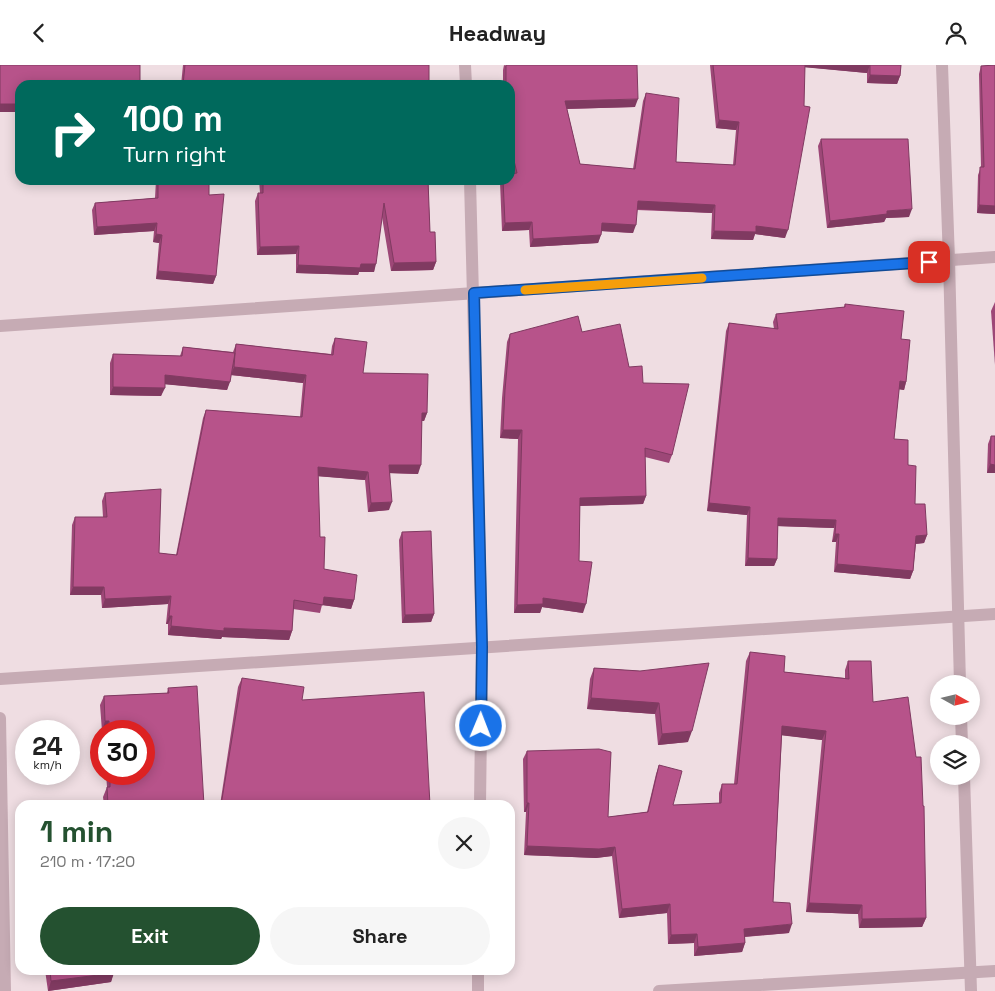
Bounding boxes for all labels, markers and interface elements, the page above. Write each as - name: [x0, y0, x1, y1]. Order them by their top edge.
- icon: back: [25, 19, 53, 47]
- text: Headway: [449, 19, 546, 47]
- icon: person: [942, 19, 970, 47]
- text: 100 m: [123, 97, 223, 141]
- icon: right: [40, 100, 105, 165]
- text: Turn right: [123, 140, 226, 168]
- pin: [908, 241, 950, 283]
- icon: arrive: [915, 248, 943, 276]
- north arrow: [930, 675, 980, 725]
- map controls: [930, 675, 980, 785]
- position arrow: [454, 699, 506, 751]
- speed limit sign: 30: [90, 720, 155, 785]
- text: 24: [32, 730, 63, 762]
- button: layers: [930, 735, 980, 785]
- text: km/h: [33, 757, 62, 773]
- text: 1 min: [40, 812, 113, 851]
- button: close: [438, 817, 490, 869]
- text: 210 m · 17:20: [40, 851, 135, 872]
- button: Exit: [40, 907, 260, 965]
- button: Share: [270, 907, 490, 965]

